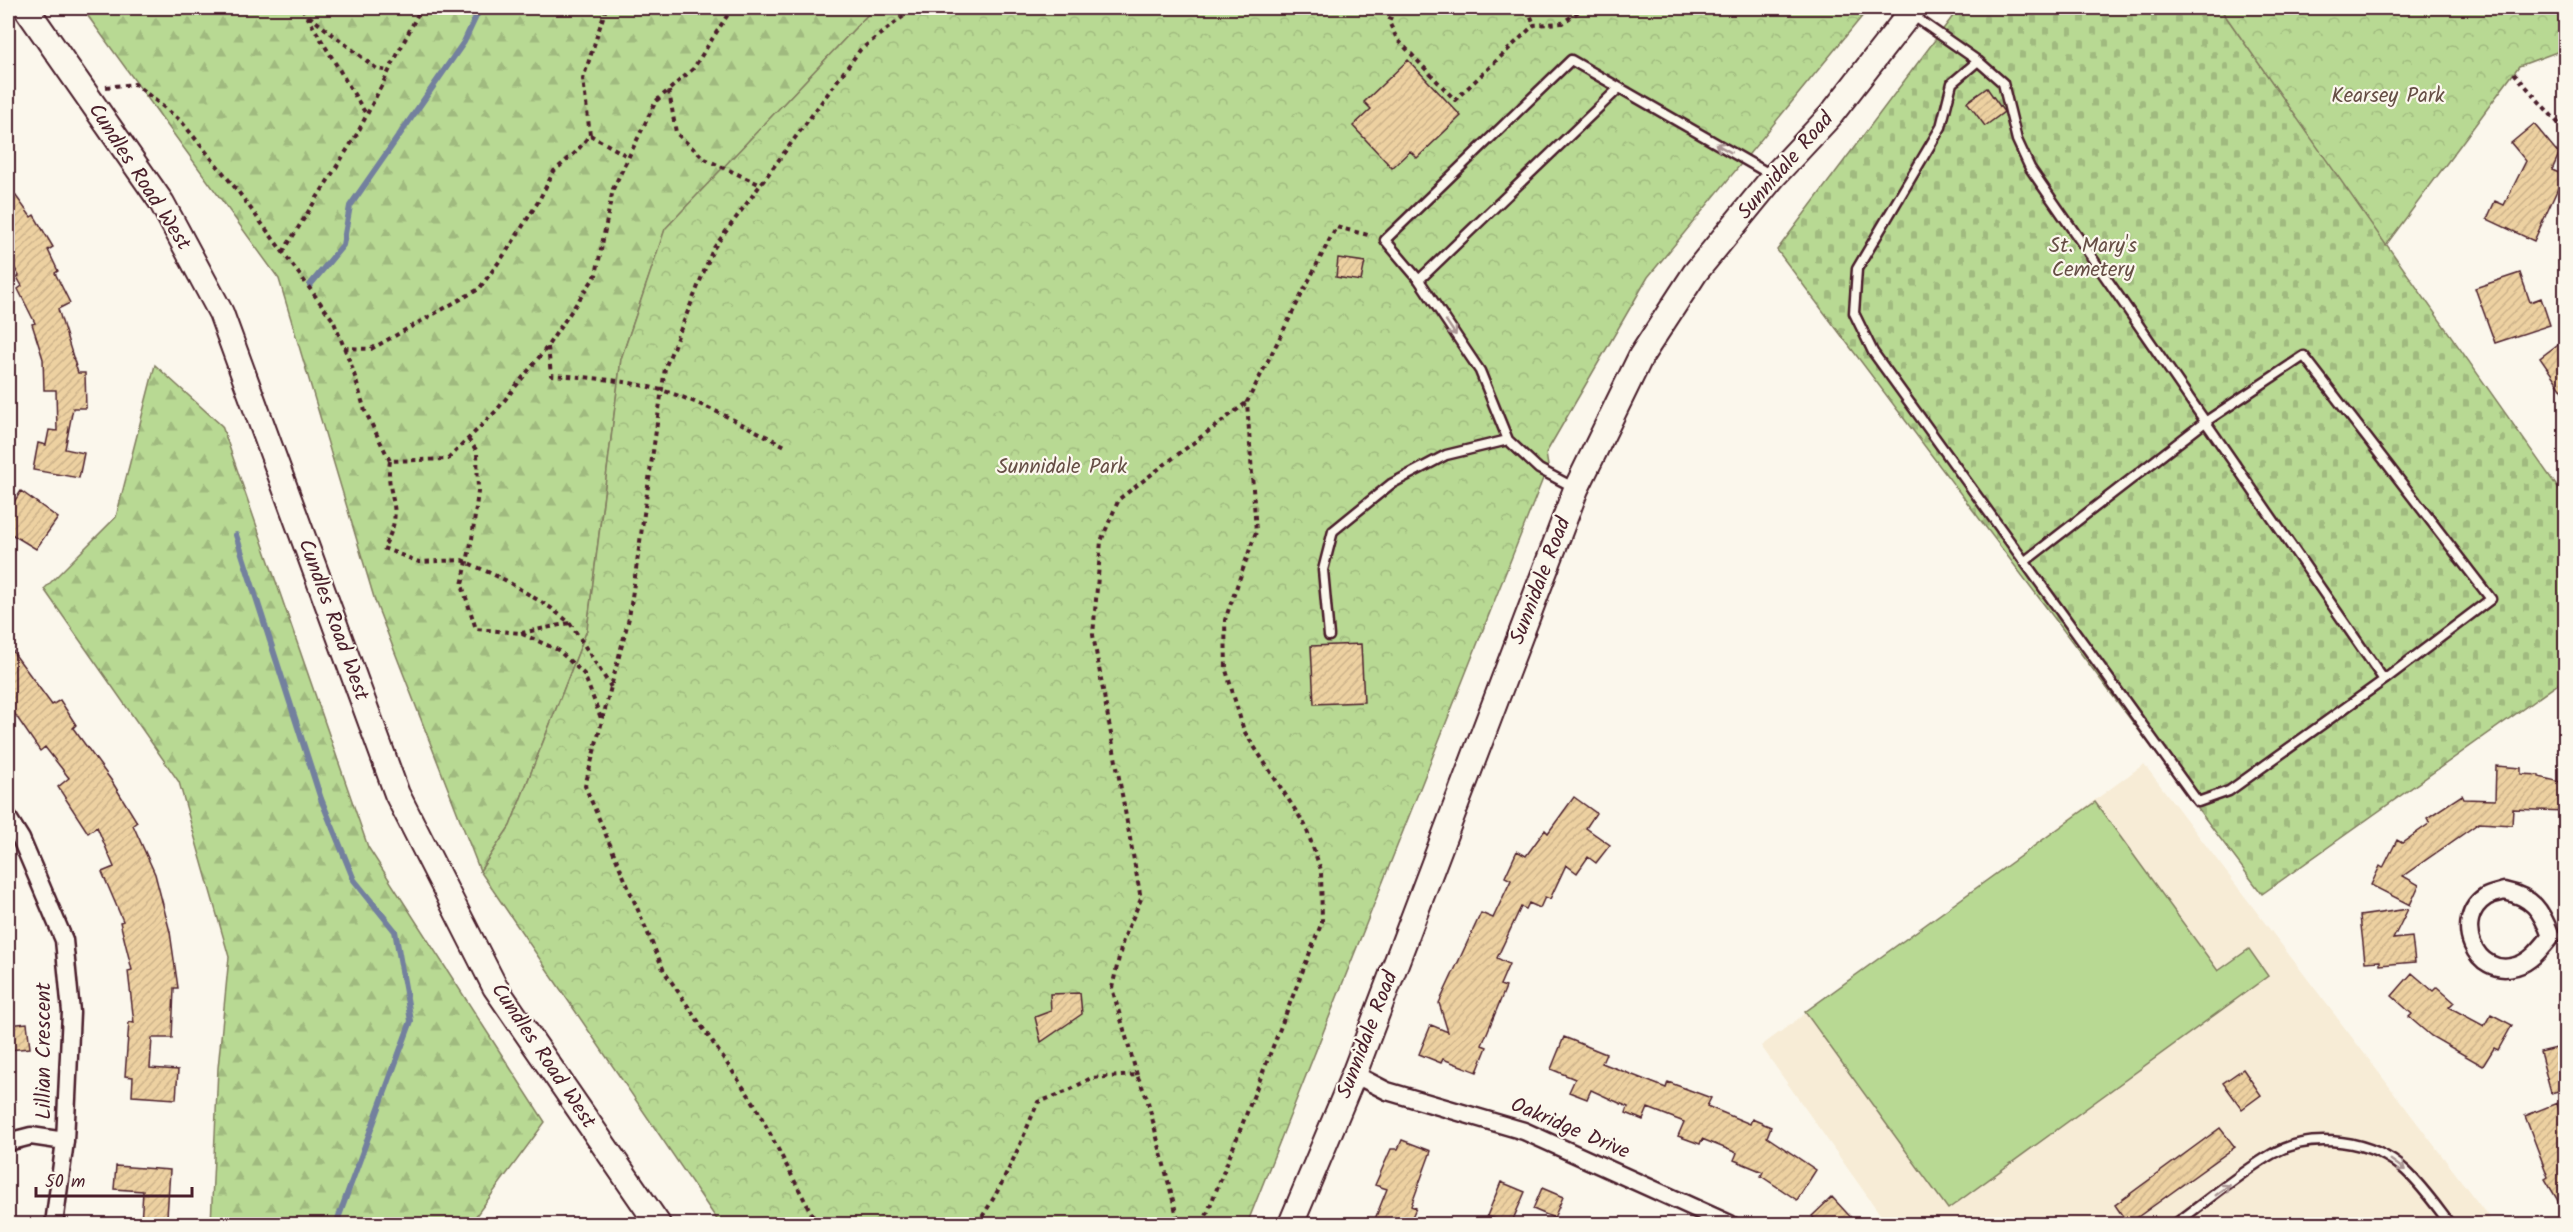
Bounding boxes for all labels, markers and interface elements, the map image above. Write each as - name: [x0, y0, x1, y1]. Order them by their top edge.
- park label: Kearsey Park: [2331, 80, 2445, 113]
- street label: Cundles Road West: [79, 97, 200, 258]
- street label: Sunnidale Road: [1730, 104, 1843, 227]
- one-way arrow: [1715, 142, 1732, 154]
- park label: St. Mary's Cemetery: [2049, 230, 2137, 287]
- one-way arrow: [1445, 320, 1458, 337]
- park label: Sunnidale Park: [997, 451, 1127, 484]
- street label: Sunnidale Road: [1502, 512, 1581, 650]
- street label: Cundles Road West: [288, 535, 378, 706]
- street label: Sunnidale Road: [1329, 966, 1408, 1104]
- street label: Cundles Road West: [482, 976, 605, 1136]
- street label: Lillian Crescent: [28, 982, 61, 1120]
- street label: Oakridge Drive: [1505, 1089, 1635, 1169]
- one-way arrow: [2390, 1159, 2406, 1172]
- scale bar: [36, 1160, 192, 1198]
- text: 50 m: [45, 1168, 85, 1197]
- one-way arrow: [2214, 1184, 2230, 1196]

